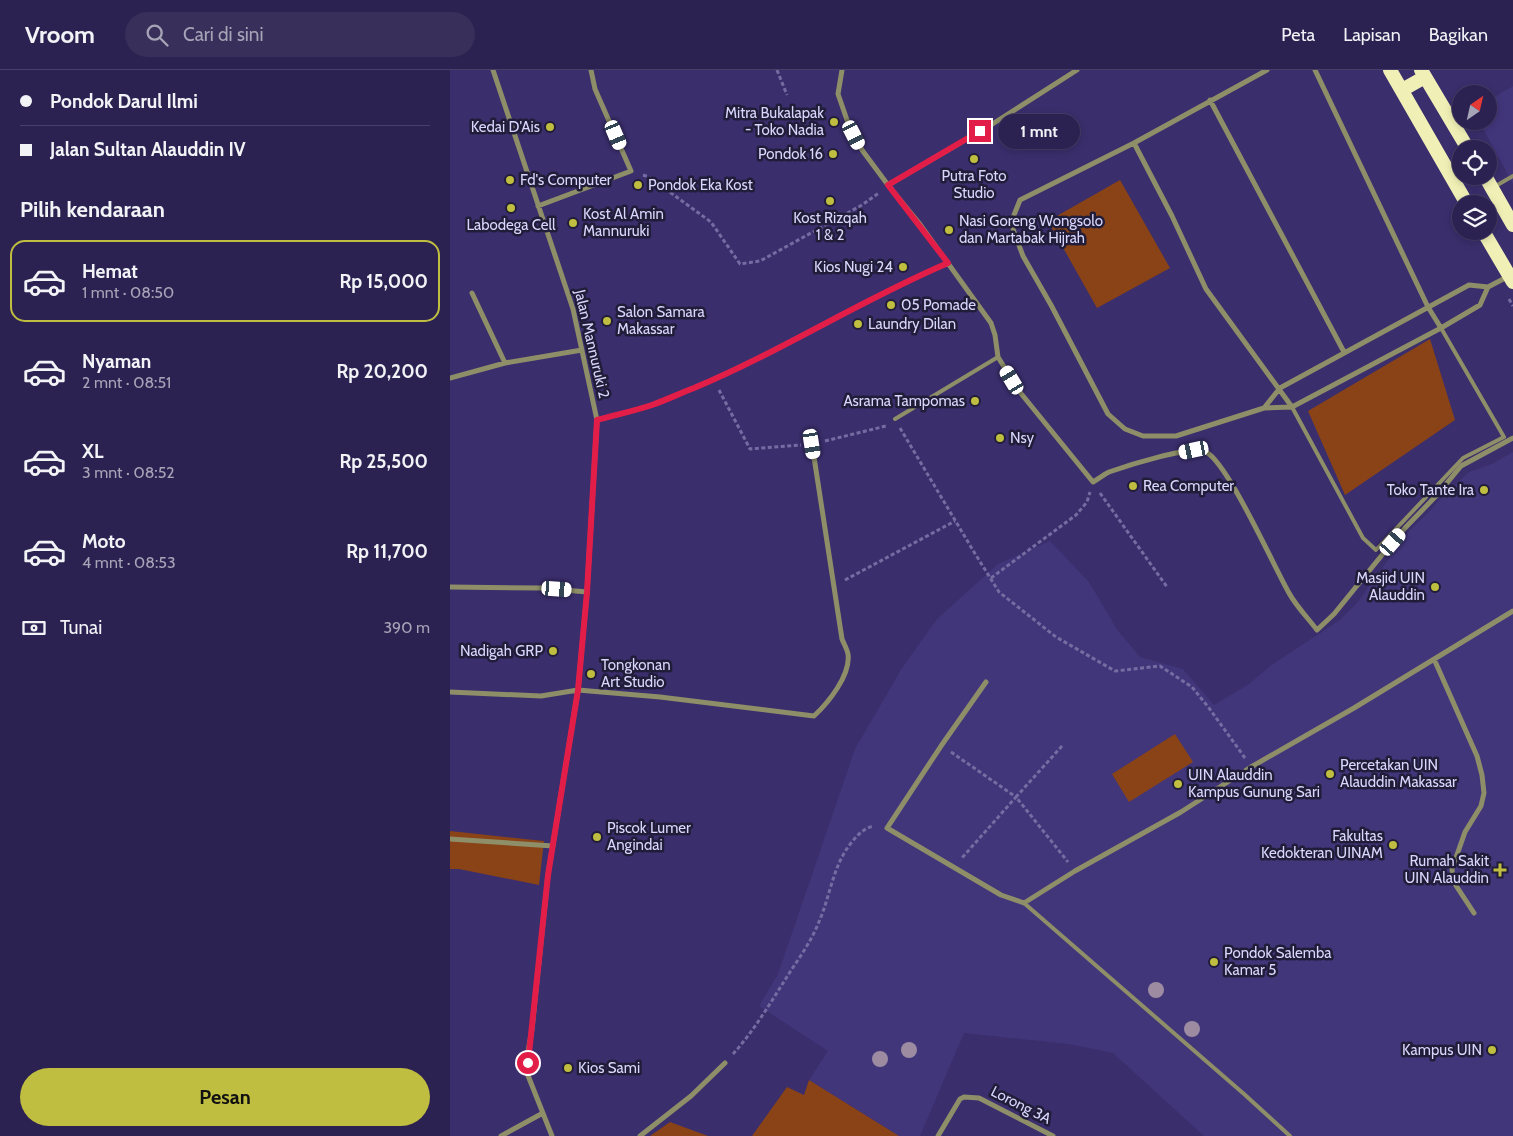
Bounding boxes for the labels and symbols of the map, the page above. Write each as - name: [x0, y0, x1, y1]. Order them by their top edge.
- north arrow: [1452, 85, 1498, 130]
- place label: Mitra Bukalapak - Toko Nadia: [725, 104, 825, 139]
- callout: 1 mnt: [998, 114, 1080, 148]
- marker: Mitra Bukalapak - Toko Nadia: [828, 116, 840, 128]
- place label: Kedai D'Ais: [471, 118, 540, 136]
- car: [603, 118, 628, 152]
- car: [840, 118, 867, 152]
- route end: [969, 120, 991, 142]
- marker: Kedai D'Ais: [544, 121, 556, 133]
- place label: Pondok 16: [758, 145, 823, 163]
- marker: Pondok 16: [827, 148, 839, 160]
- marker: Putra Foto Studio: [968, 153, 980, 165]
- place label: Putra Foto Studio: [941, 167, 1007, 202]
- place label: Fd's Computer: [520, 171, 612, 189]
- marker: Fd's Computer: [504, 174, 516, 186]
- place label: Pondok Eka Kost: [648, 176, 753, 194]
- marker: Pondok Eka Kost: [632, 179, 644, 191]
- marker: Kost Rizqah 1 & 2: [824, 195, 836, 207]
- marker: Labodega Cell: [505, 202, 517, 214]
- place label: Kost Al Amin Mannuruki: [583, 205, 664, 240]
- place label: Kost Rizqah 1 & 2: [793, 209, 867, 244]
- place label: Nasi Goreng Wongsolo dan Martabak Hijrah: [959, 212, 1103, 247]
- place label: Labodega Cell: [466, 216, 556, 234]
- marker: Kost Al Amin Mannuruki: [567, 217, 579, 229]
- marker: Nasi Goreng Wongsolo dan Martabak Hijrah: [943, 224, 955, 236]
- place label: Kios Nugi 24: [814, 258, 893, 276]
- marker: Kios Nugi 24: [897, 261, 909, 273]
- street label: Jalan Mannuruki 2: [571, 287, 613, 400]
- place label: 05 Pomade: [901, 296, 976, 314]
- marker: 05 Pomade: [885, 299, 897, 311]
- place label: Salon Samara Makassar: [617, 303, 705, 338]
- marker: Salon Samara Makassar: [601, 315, 613, 327]
- place label: Laundry Dilan: [868, 315, 956, 333]
- marker: Laundry Dilan: [852, 318, 864, 330]
- car: [997, 363, 1026, 397]
- place label: Asrama Tampomas: [843, 392, 965, 410]
- marker: Asrama Tampomas: [969, 395, 981, 407]
- car: [802, 428, 821, 460]
- place label: Nsy: [1010, 429, 1035, 447]
- marker: Nsy: [994, 432, 1006, 444]
- car: [1177, 440, 1210, 460]
- place label: Rea Computer: [1143, 477, 1234, 495]
- marker: Rea Computer: [1127, 480, 1139, 492]
- place label: Toko Tante Ira: [1387, 481, 1475, 499]
- marker: Toko Tante Ira: [1478, 484, 1490, 496]
- car: [1377, 526, 1408, 558]
- place label: Masjid UIN Alauddin: [1356, 569, 1425, 604]
- car: [541, 580, 572, 598]
- marker: Masjid UIN Alauddin: [1429, 581, 1441, 593]
- place label: Nadigah GRP: [460, 642, 543, 660]
- marker: Nadigah GRP: [547, 645, 559, 657]
- place label: Tongkonan Art Studio: [601, 656, 671, 691]
- marker: Tongkonan Art Studio: [585, 668, 597, 680]
- place label: Percetakan UIN Alauddin Makassar: [1340, 756, 1457, 791]
- place label: UIN Alauddin Kampus Gunung Sari: [1188, 766, 1320, 801]
- marker: Percetakan UIN Alauddin Makassar: [1324, 768, 1336, 780]
- marker: UIN Alauddin Kampus Gunung Sari: [1172, 778, 1184, 790]
- place label: Piscok Lumer Angindai: [607, 819, 691, 854]
- place label: Fakultas Kedokteran UINAM: [1261, 827, 1383, 862]
- marker: Piscok Lumer Angindai: [591, 831, 603, 843]
- marker: Fakultas Kedokteran UINAM: [1387, 839, 1399, 851]
- place label: Rumah Sakit UIN Alauddin: [1404, 852, 1489, 887]
- marker: Rumah Sakit UIN Alauddin: [1493, 863, 1507, 877]
- place label: Pondok Salemba Kamar 5: [1224, 944, 1332, 979]
- marker: Pondok Salemba Kamar 5: [1208, 956, 1220, 968]
- place label: Kampus UIN: [1402, 1041, 1482, 1059]
- marker: Kampus UIN: [1486, 1044, 1498, 1056]
- route start: [517, 1052, 539, 1074]
- place label: Kios Sami: [578, 1059, 640, 1077]
- marker: Kios Sami: [562, 1062, 574, 1074]
- street label: Lorong 3A: [988, 1082, 1055, 1128]

